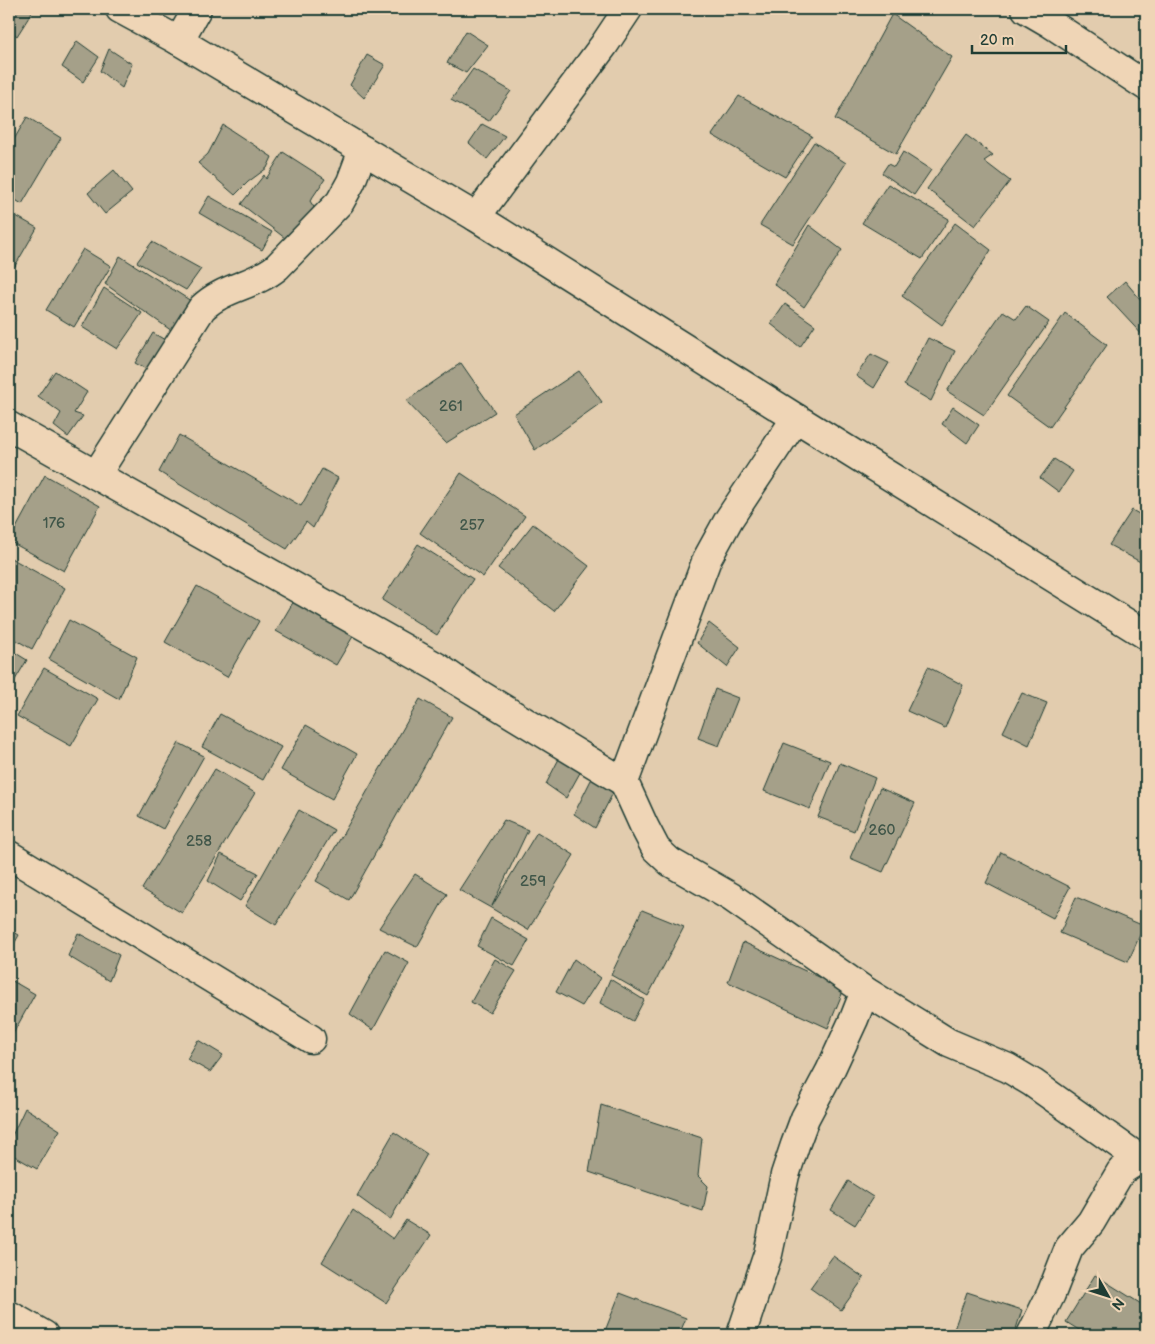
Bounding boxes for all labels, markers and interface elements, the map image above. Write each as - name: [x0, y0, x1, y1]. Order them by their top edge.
- scale bar: [972, 22, 1066, 54]
- text: 20 m: [980, 31, 1014, 50]
- house number: 261: [439, 397, 463, 416]
- house number: 176: [43, 514, 65, 533]
- house number: 257: [460, 516, 485, 535]
- house number: 260: [869, 821, 896, 840]
- house number: 258: [186, 832, 212, 851]
- house number: 259: [520, 872, 546, 891]
- north arrow: [1082, 1272, 1132, 1322]
- text: N: [1108, 1294, 1128, 1313]

